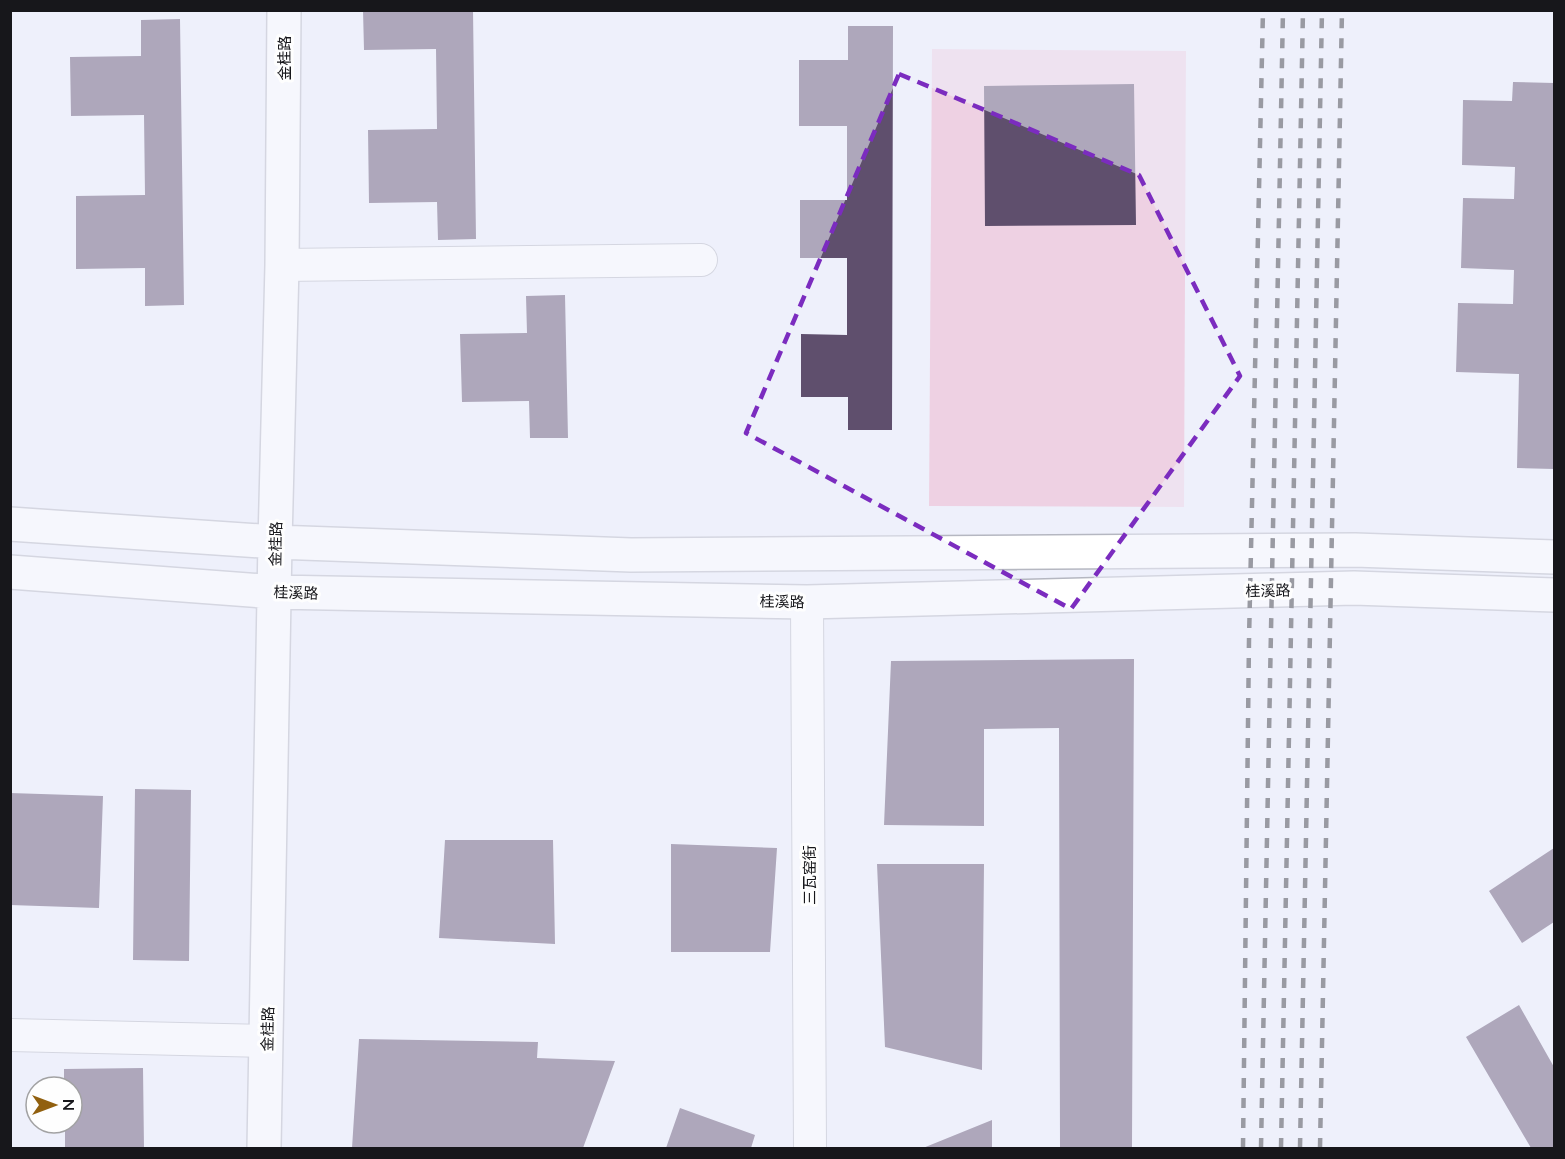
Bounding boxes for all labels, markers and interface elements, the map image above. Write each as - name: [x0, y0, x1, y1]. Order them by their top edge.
- street label: 金桂路: [275, 35, 293, 81]
- street label: 金桂路: [266, 521, 284, 567]
- street label: 桂溪路: [1245, 581, 1291, 599]
- street label: 桂溪路: [273, 582, 319, 602]
- street label: 桂溪路: [759, 592, 805, 610]
- street label: 三瓦窑街: [800, 845, 818, 905]
- street label: 金桂路: [258, 1006, 276, 1052]
- north arrow: [24, 1075, 84, 1135]
- text: N: [60, 1099, 79, 1111]

